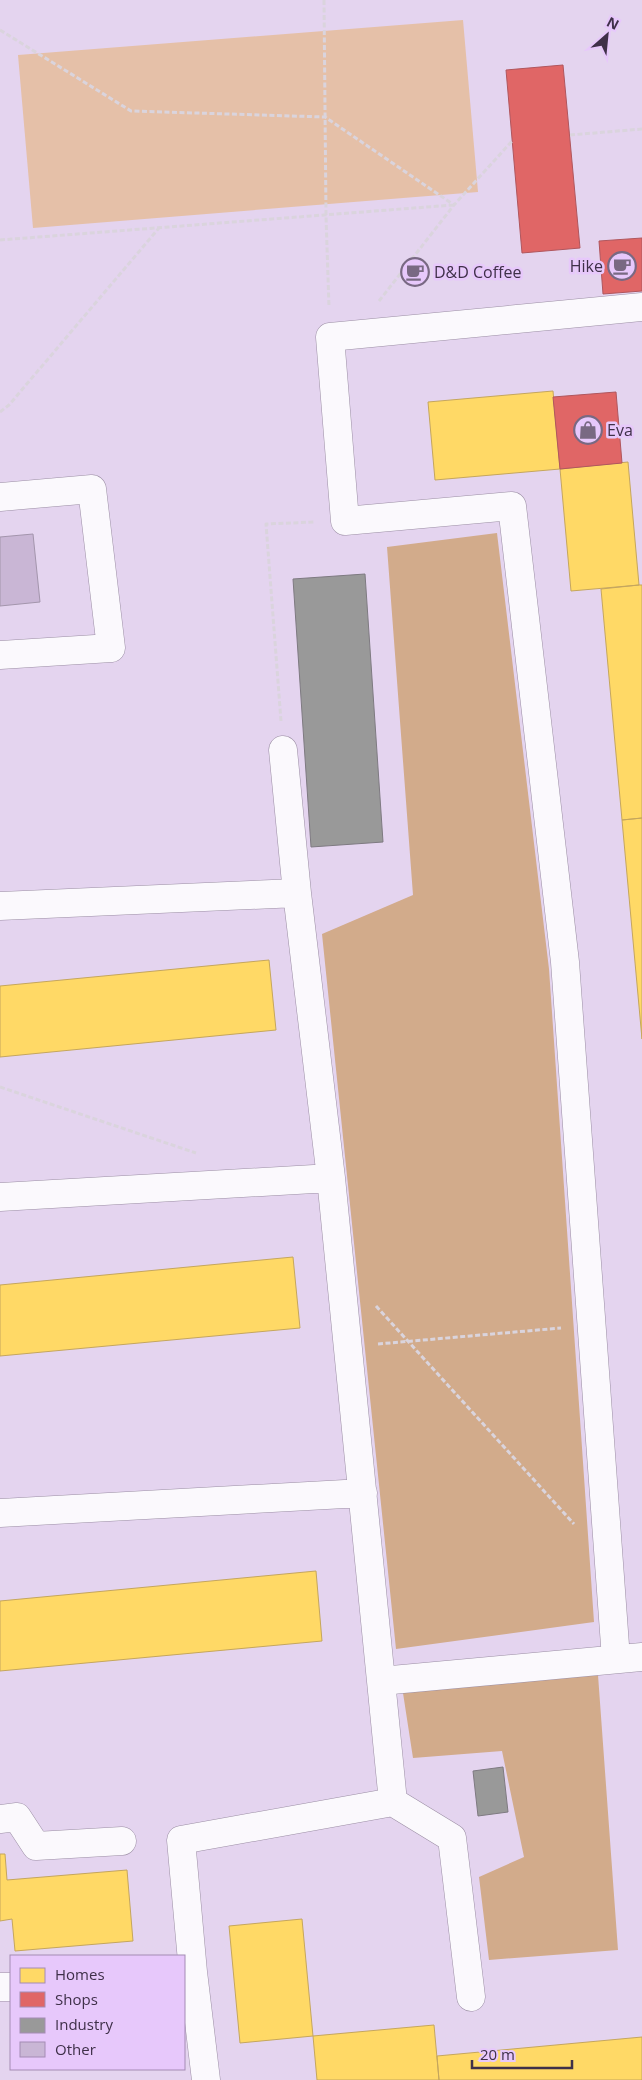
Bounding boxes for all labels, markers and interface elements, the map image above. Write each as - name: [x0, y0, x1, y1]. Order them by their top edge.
- north arrow: [582, 10, 632, 60]
- text: N: [604, 12, 623, 34]
- cafe icon: Hike: [607, 251, 637, 281]
- place label: Hike: [570, 255, 603, 277]
- cafe icon: D&D Coffee: [400, 257, 430, 287]
- place label: D&D Coffee: [434, 261, 521, 283]
- shop icon: Eva: [573, 415, 603, 445]
- place label: Eva: [607, 419, 633, 441]
- legend: [10, 1955, 185, 2070]
- text: Homes: [55, 1964, 105, 1984]
- text: Shops: [55, 1989, 98, 2009]
- text: Industry: [55, 2014, 113, 2034]
- scale bar: [472, 2038, 572, 2070]
- text: Other: [55, 2039, 96, 2059]
- text: 20 m: [480, 2044, 515, 2064]

